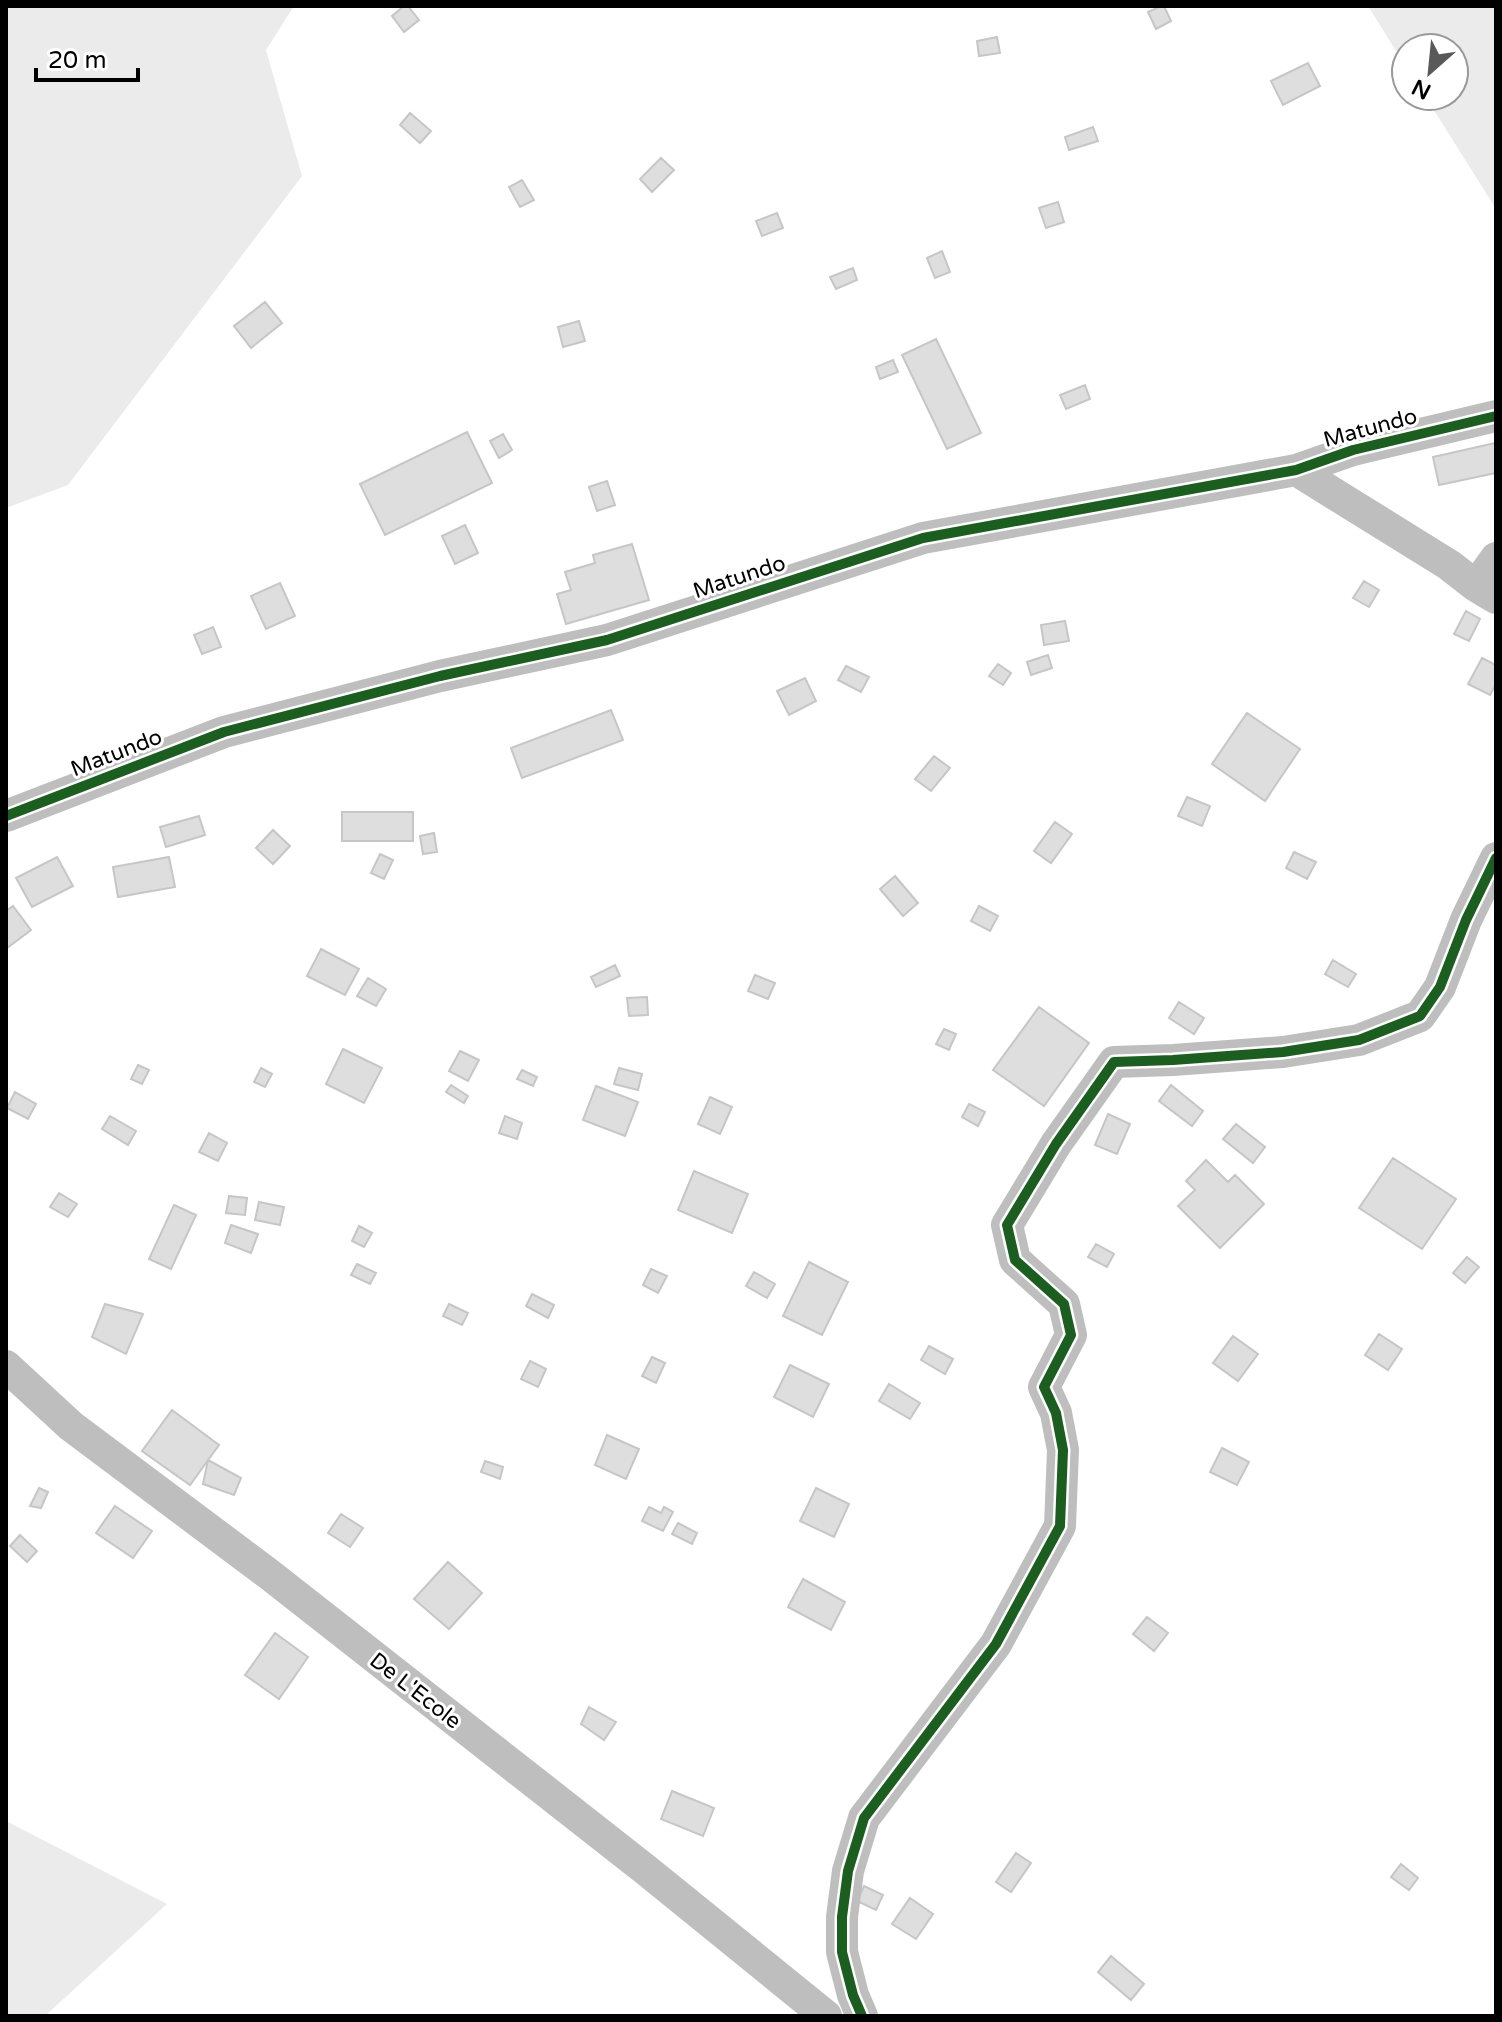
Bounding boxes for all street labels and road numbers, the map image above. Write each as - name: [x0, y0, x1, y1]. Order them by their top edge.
- street label: Matundo: [1321, 403, 1420, 453]
- street label: Matundo: [690, 550, 789, 604]
- street label: Matundo: [67, 724, 166, 782]
- street label: De L'Ecole: [365, 1647, 466, 1734]

